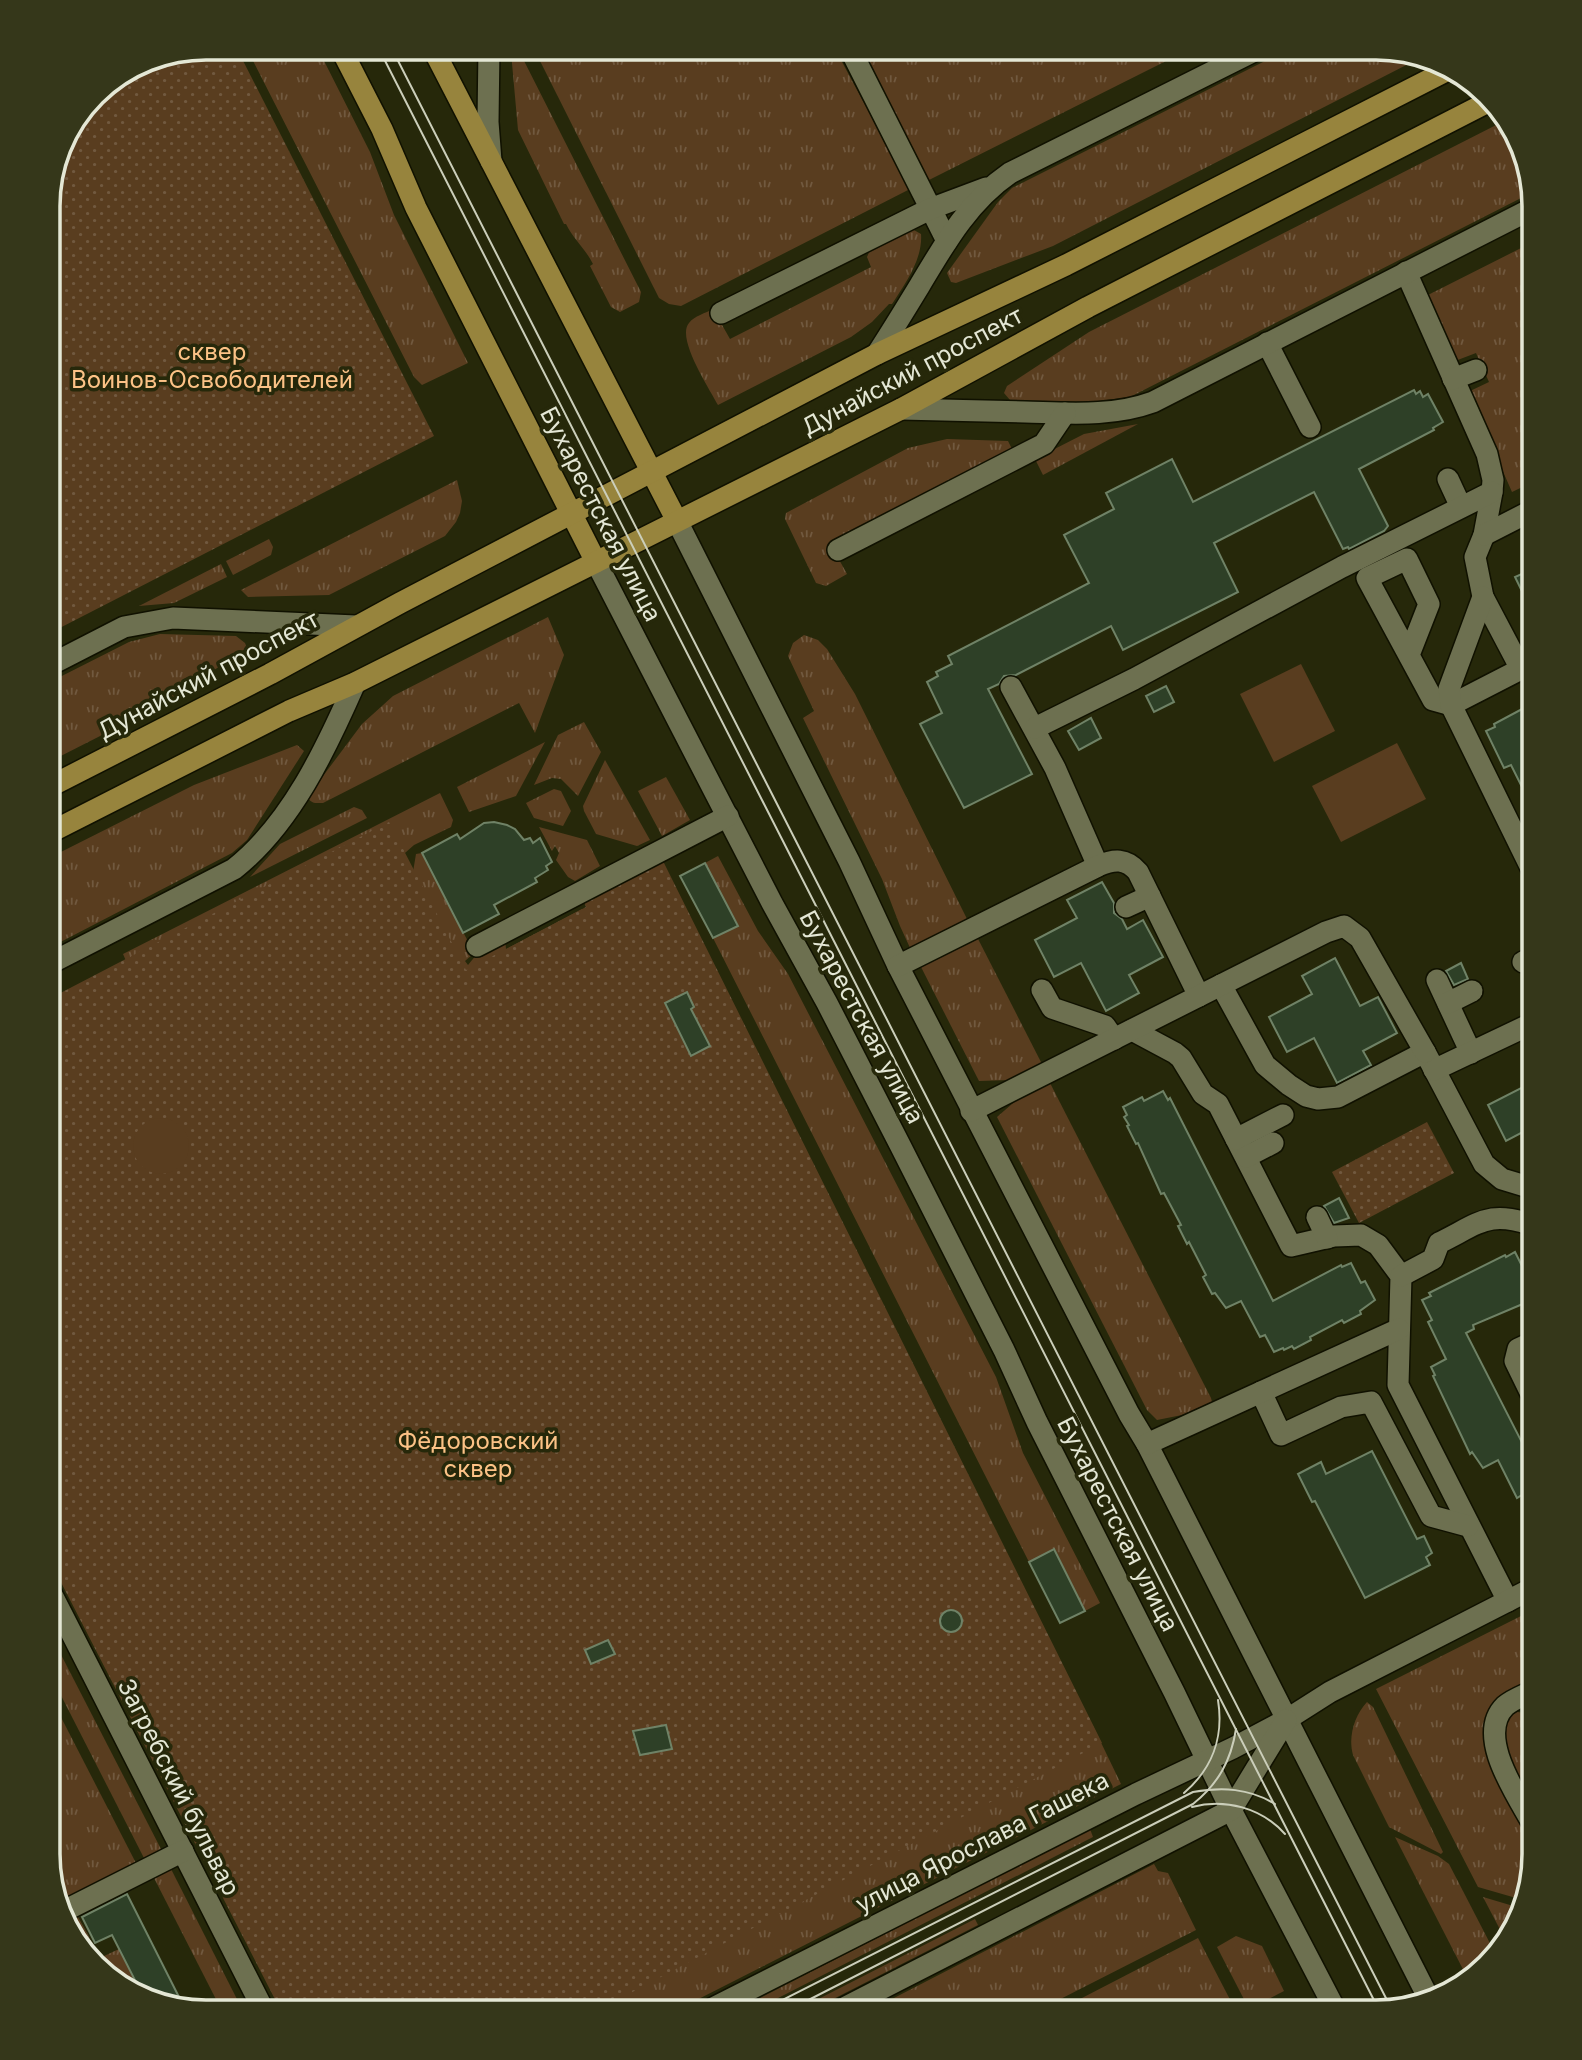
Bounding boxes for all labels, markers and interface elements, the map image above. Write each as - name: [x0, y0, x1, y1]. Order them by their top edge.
- street label: Дунайский проспект: [797, 300, 1027, 442]
- park label: сквер Воинов-Освободителей: [71, 337, 353, 394]
- street label: Бухарестская улица: [534, 402, 668, 626]
- street label: Дунайский проспект: [93, 604, 323, 746]
- street label: Бухарестская улица: [794, 905, 930, 1129]
- street label: Бухарестская улица: [1051, 1412, 1185, 1636]
- park label: Фёдоровский сквер: [397, 1426, 559, 1483]
- street label: Загребский бульвар: [112, 1674, 246, 1900]
- street label: улица Ярослава Гашека: [851, 1766, 1113, 1918]

